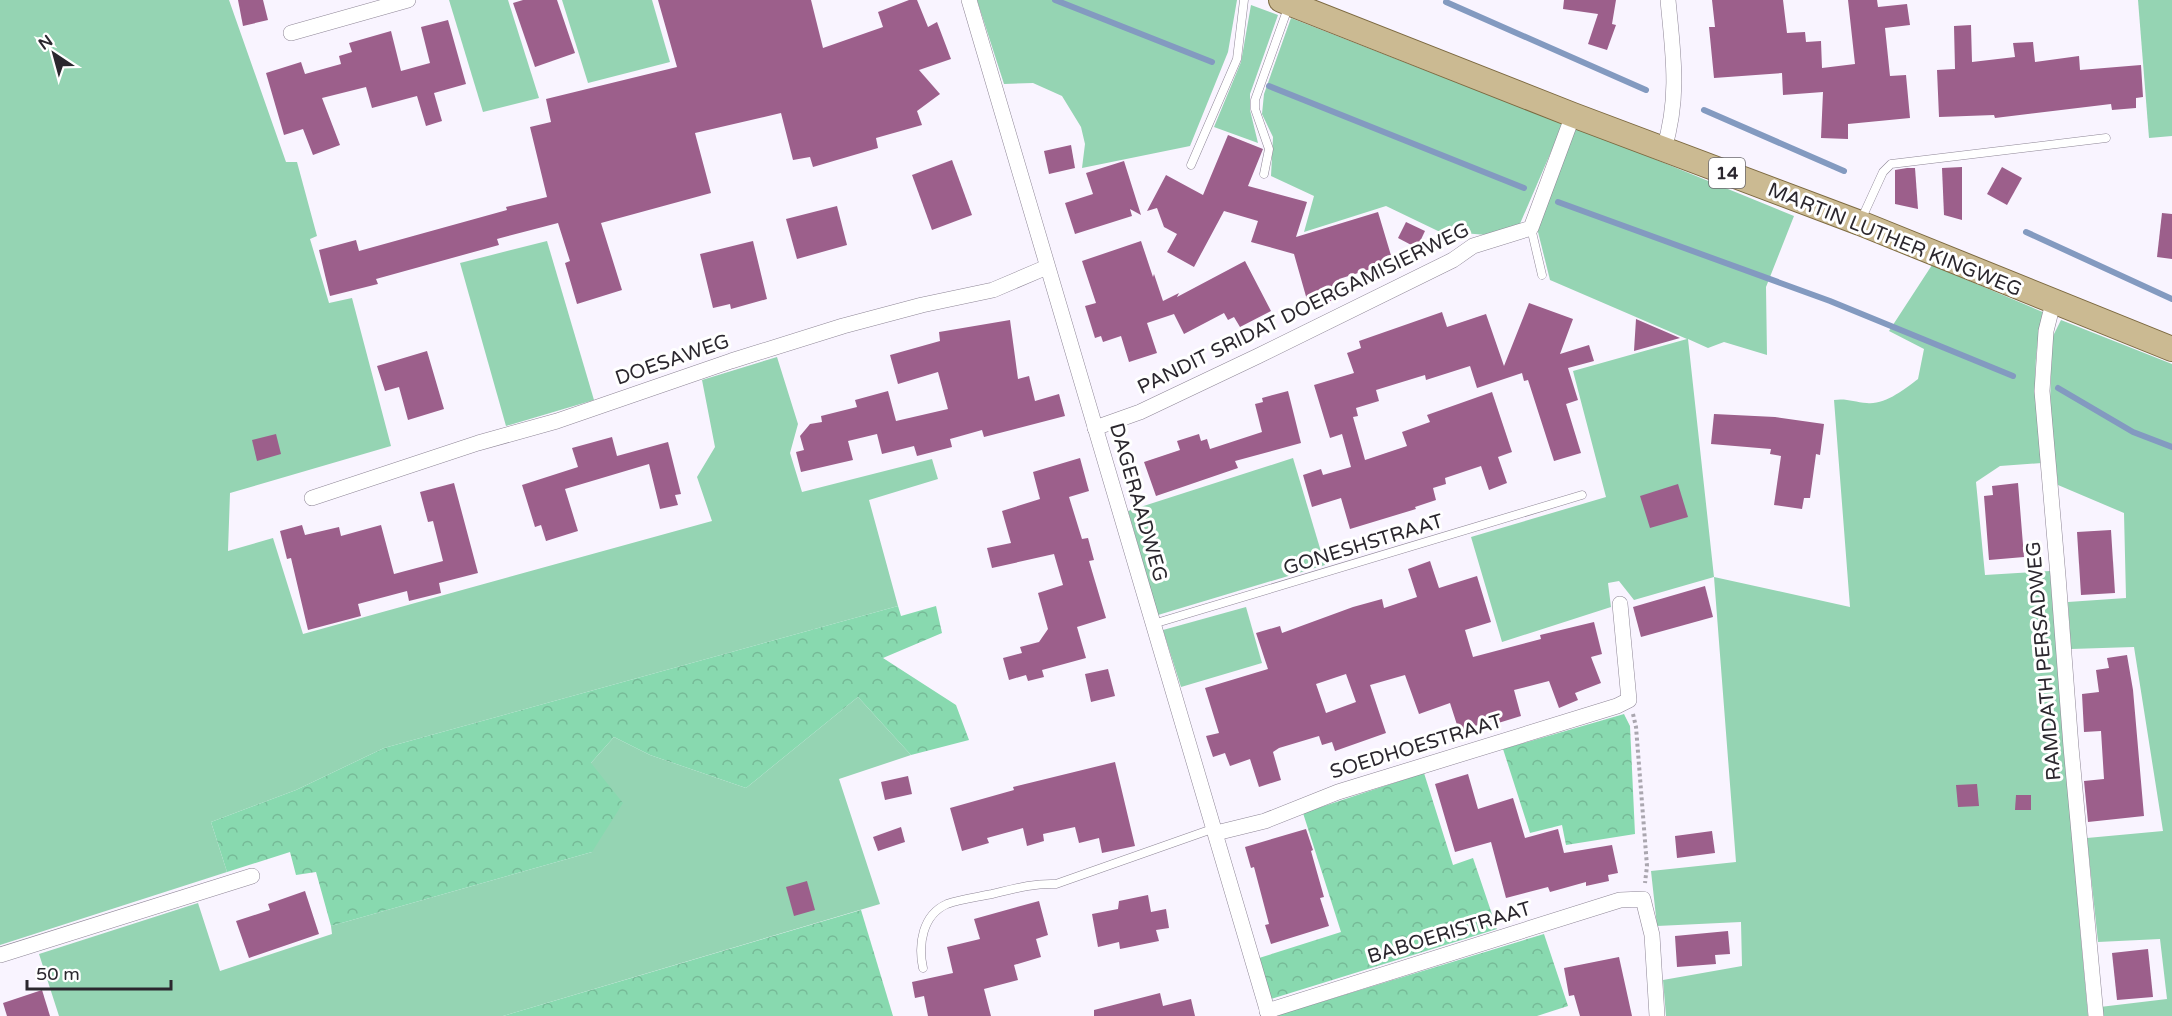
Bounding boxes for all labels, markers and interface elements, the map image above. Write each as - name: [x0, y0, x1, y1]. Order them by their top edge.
- north arrow: [24, 24, 84, 84]
- text: N: [35, 31, 57, 55]
- road number: 14: [1709, 158, 1745, 188]
- street label: MARTIN LUTHER KINGWEG: [1764, 178, 2025, 302]
- street label: PANDIT SRIDAT DOERGAMISIERWEG: [1134, 218, 1473, 400]
- street label: DOESAWEG: [612, 329, 733, 391]
- street label: DAGERAADWEG: [1104, 420, 1172, 584]
- street label: GONESHSTRAAT: [1280, 509, 1446, 581]
- street label: RAMDATH PERSADWEG: [2022, 540, 2066, 782]
- street label: SOEDHOESTRAAT: [1327, 709, 1505, 785]
- street label: BABOERISTRAAT: [1365, 897, 1534, 969]
- scale bar: [27, 953, 171, 991]
- text: 50 m: [36, 963, 80, 985]

